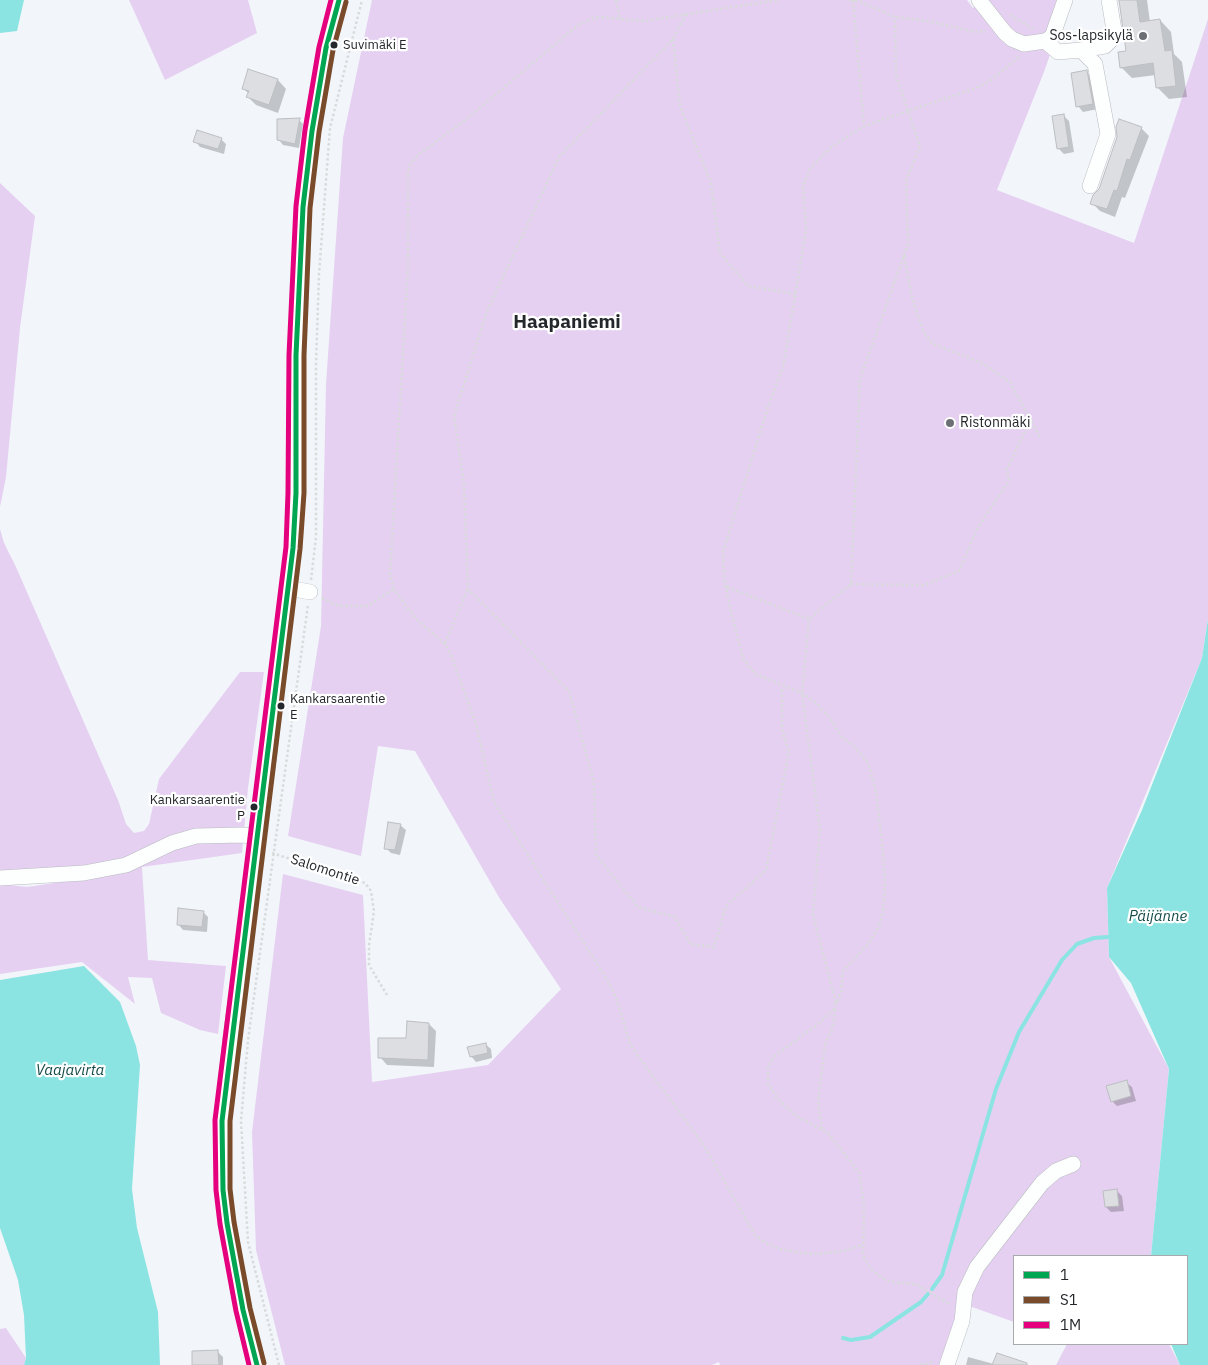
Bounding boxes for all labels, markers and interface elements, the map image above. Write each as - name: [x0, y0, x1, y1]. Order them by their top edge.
- place label: Sos-lapsikylä: [1049, 28, 1133, 44]
- marker: Sos-lapsikylä: [1137, 30, 1149, 42]
- place label: Suvimäki E: [343, 37, 407, 53]
- marker: Suvimäki E: [329, 40, 339, 50]
- district label: Haapaniemi: [513, 312, 621, 334]
- place label: Ristonmäki: [960, 415, 1030, 431]
- marker: Ristonmäki: [944, 417, 956, 429]
- place label: Kankarsaarentie E: [290, 691, 385, 722]
- marker: Kankarsaarentie E: [276, 701, 286, 711]
- place label: Kankarsaarentie P: [150, 792, 245, 823]
- marker: Kankarsaarentie P: [249, 802, 259, 812]
- street label: Salomontie: [288, 851, 362, 889]
- water label: Päijänne: [1129, 908, 1187, 926]
- water label: Vaajavirta: [36, 1062, 104, 1080]
- legend: [1013, 1255, 1188, 1345]
- text: 1: [1060, 1265, 1069, 1284]
- text: S1: [1060, 1290, 1078, 1309]
- text: 1M: [1060, 1315, 1081, 1334]

